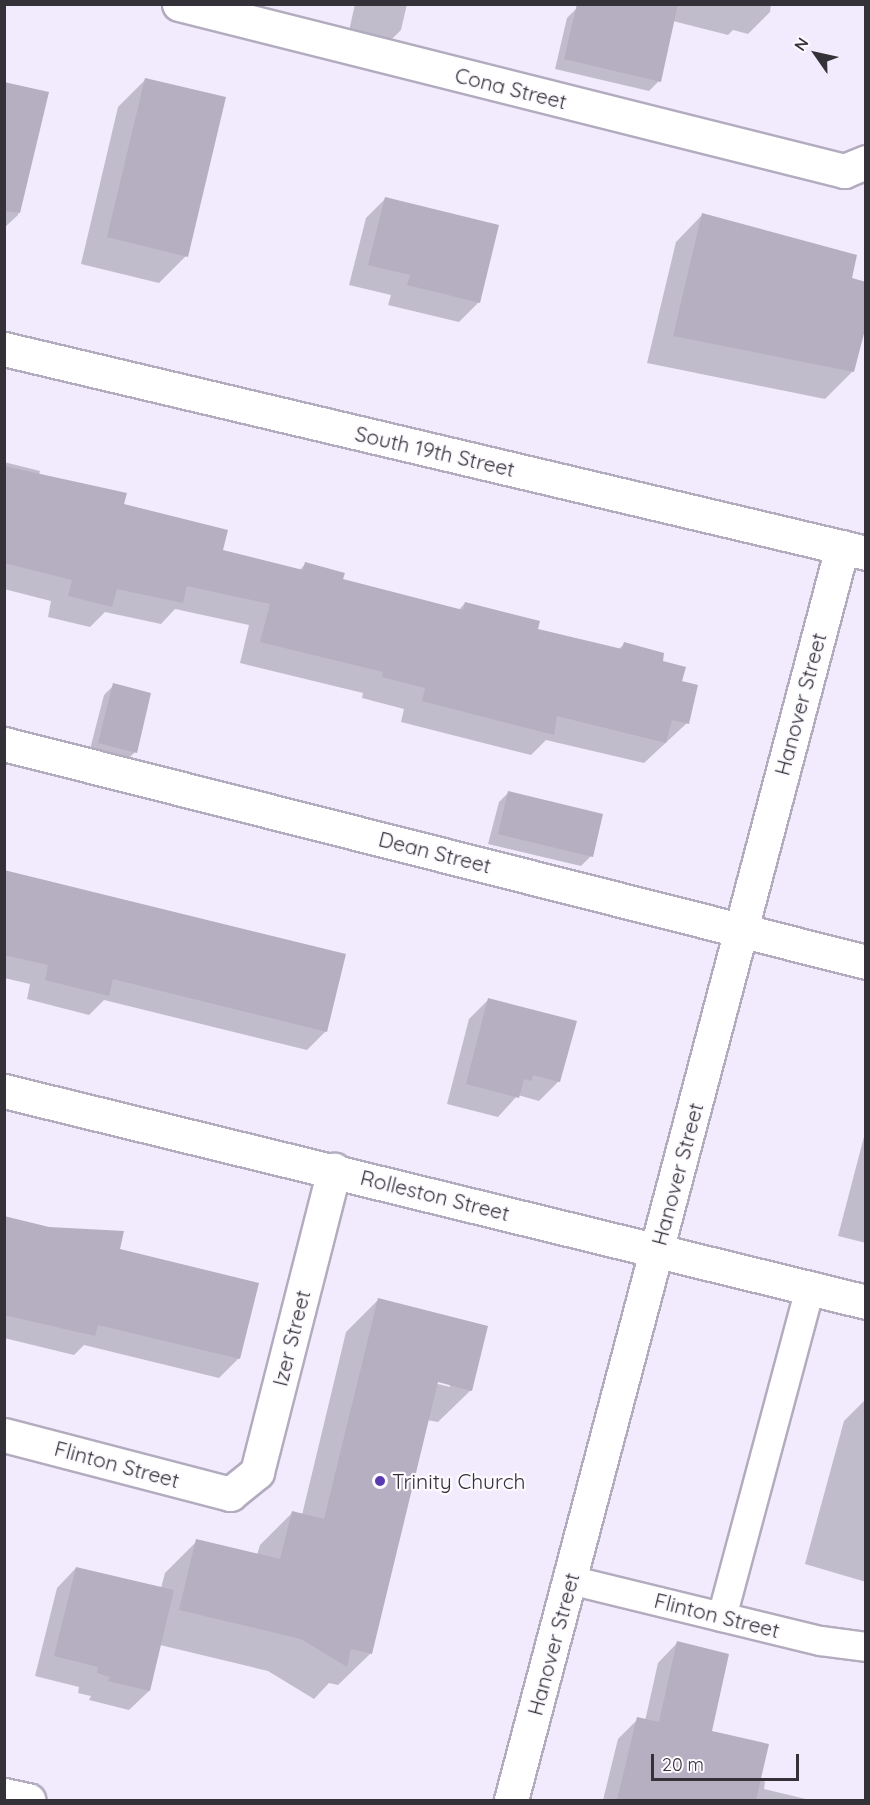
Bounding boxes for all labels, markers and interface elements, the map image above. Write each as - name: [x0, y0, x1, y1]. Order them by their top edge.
- north arrow: [786, 24, 846, 84]
- text: N: [789, 33, 813, 54]
- street label: Cona Street: [452, 62, 570, 114]
- street label: South 19th Street: [353, 420, 517, 482]
- street label: Hanover Street: [769, 630, 831, 778]
- street label: Dean Street: [376, 826, 494, 878]
- street label: Hanover Street: [646, 1100, 708, 1248]
- street label: Rolleston Street: [358, 1164, 512, 1226]
- street label: Izer Street: [267, 1287, 315, 1389]
- street label: Flinton Street: [52, 1435, 182, 1493]
- place label: Trinity Church: [392, 1468, 525, 1494]
- marker: Trinity Church: [373, 1474, 387, 1488]
- street label: Hanover Street: [522, 1570, 584, 1718]
- street label: Flinton Street: [652, 1587, 782, 1643]
- scale bar: [654, 1742, 802, 1780]
- text: 20 m: [662, 1753, 704, 1776]

